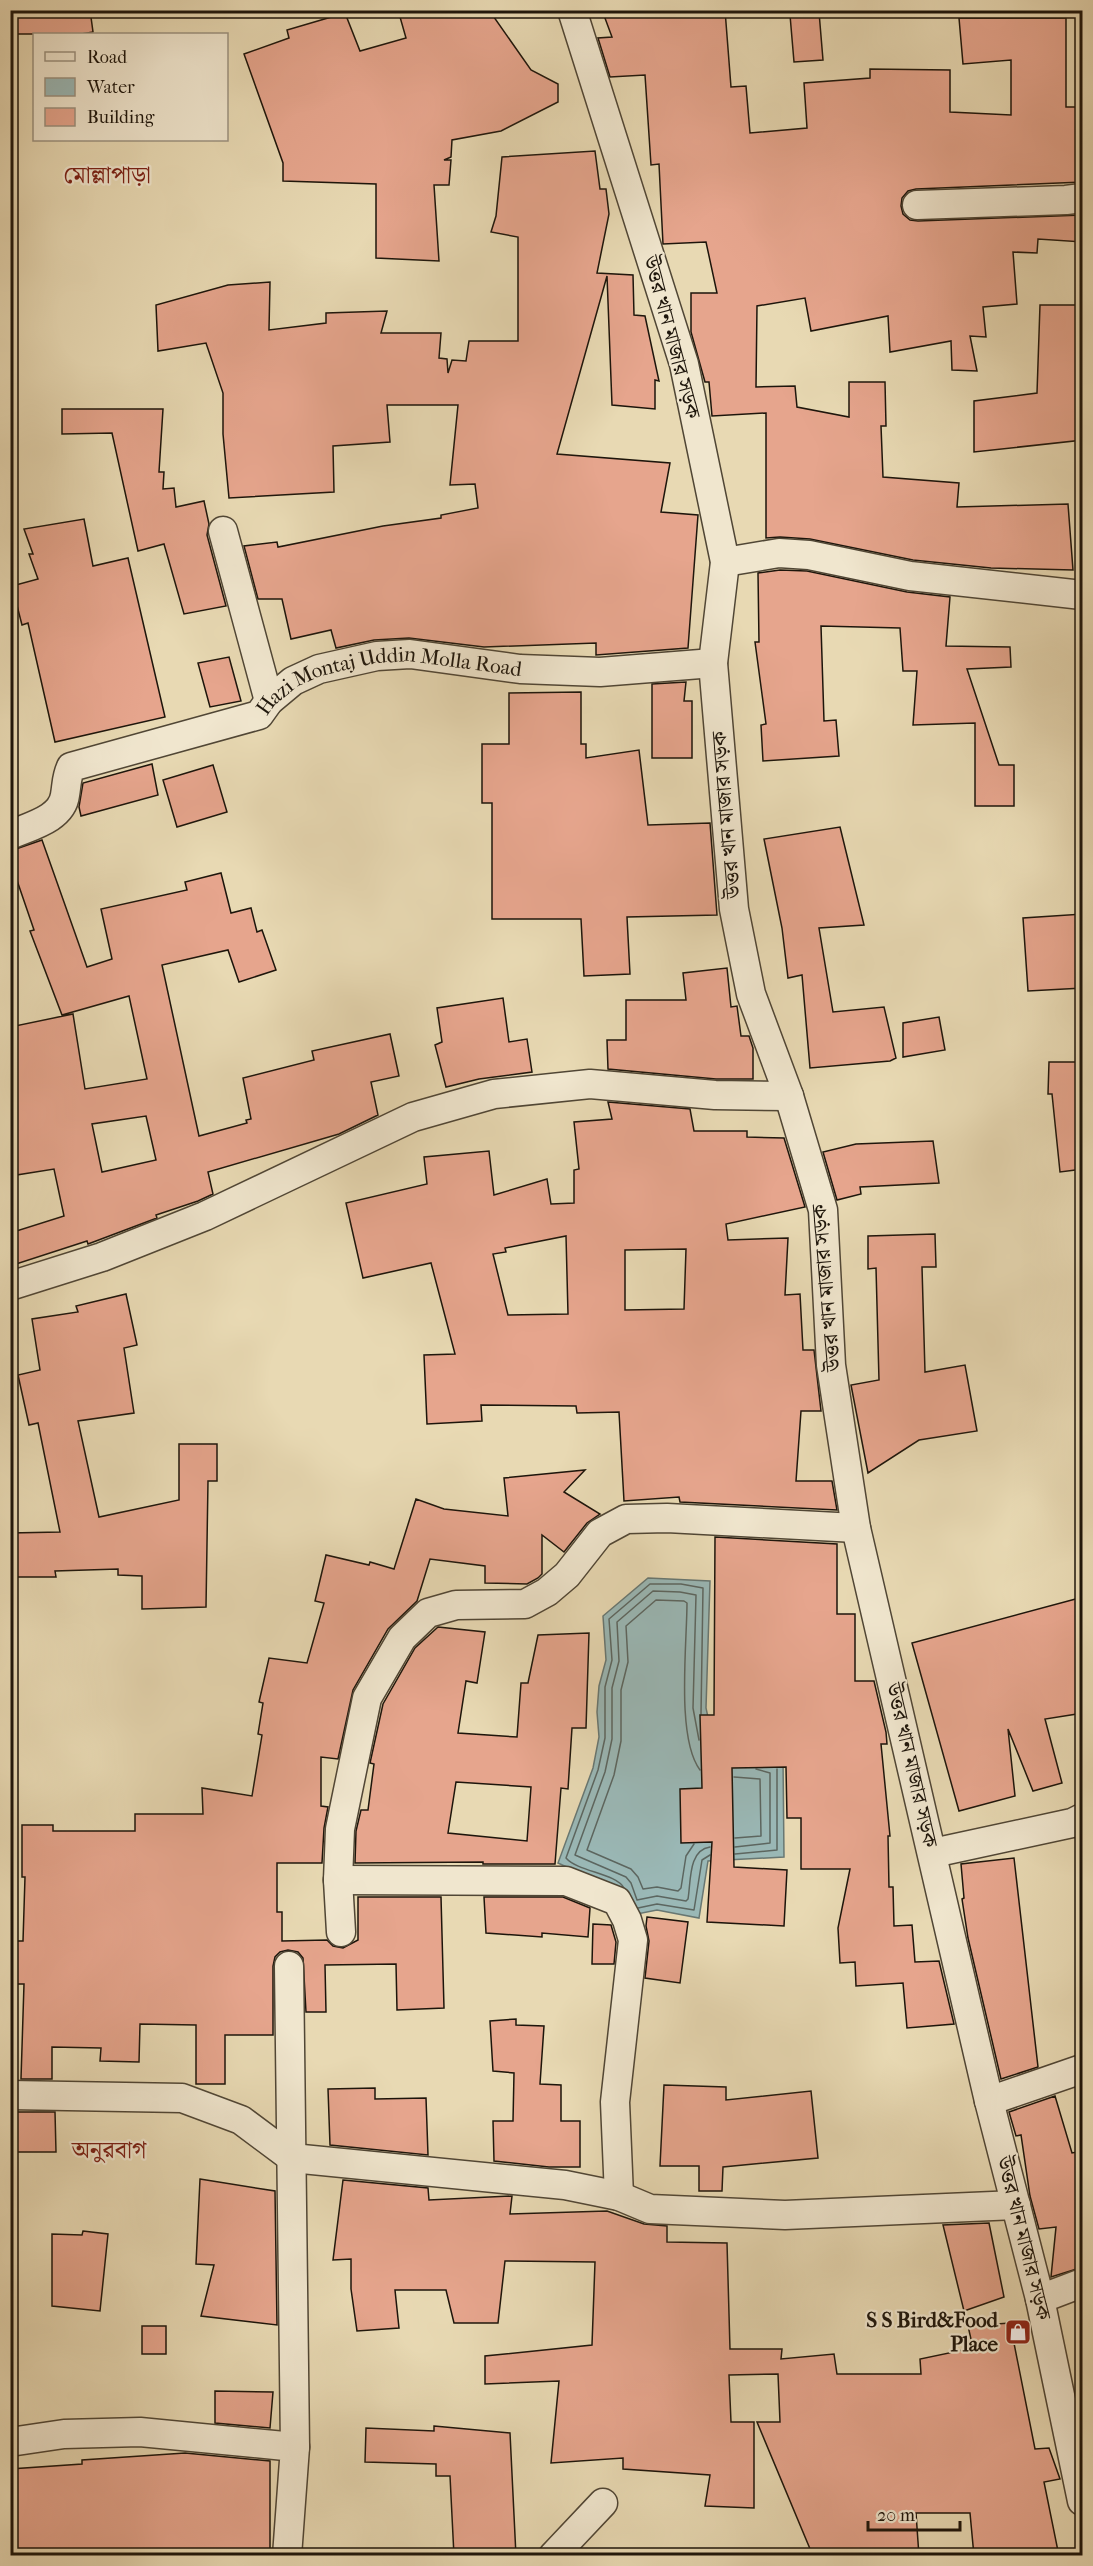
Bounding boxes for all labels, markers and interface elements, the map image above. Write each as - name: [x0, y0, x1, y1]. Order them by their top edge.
- legend: [33, 33, 228, 141]
- text: Road: [87, 47, 127, 68]
- text: Water: [86, 77, 135, 98]
- text: Building: [87, 107, 155, 128]
- district label: মোল্লাপাড়া: [63, 161, 151, 189]
- street label: উত্তর খান মাজার সড়ক: [638, 252, 707, 422]
- street label: Hazi Montaj Uddin Molla Road: [251, 641, 524, 719]
- street label: উত্তর খান মাজার সড়ক: [706, 729, 745, 901]
- street label: উত্তর খান মাজার সড়ক: [806, 1202, 845, 1374]
- street label: উত্তর খান মাজার সড়ক: [881, 1679, 944, 1851]
- district label: অনুরবাগ: [71, 2136, 147, 2164]
- street label: উত্তর খান মাজার সড়ক: [992, 2152, 1057, 2324]
- place label: S S Bird&Food Place: [866, 2308, 999, 2356]
- shop icon: S S Bird&Food Place: [1003, 2317, 1033, 2347]
- scale bar: [868, 2494, 960, 2532]
- text: 20 m: [877, 2505, 915, 2526]

